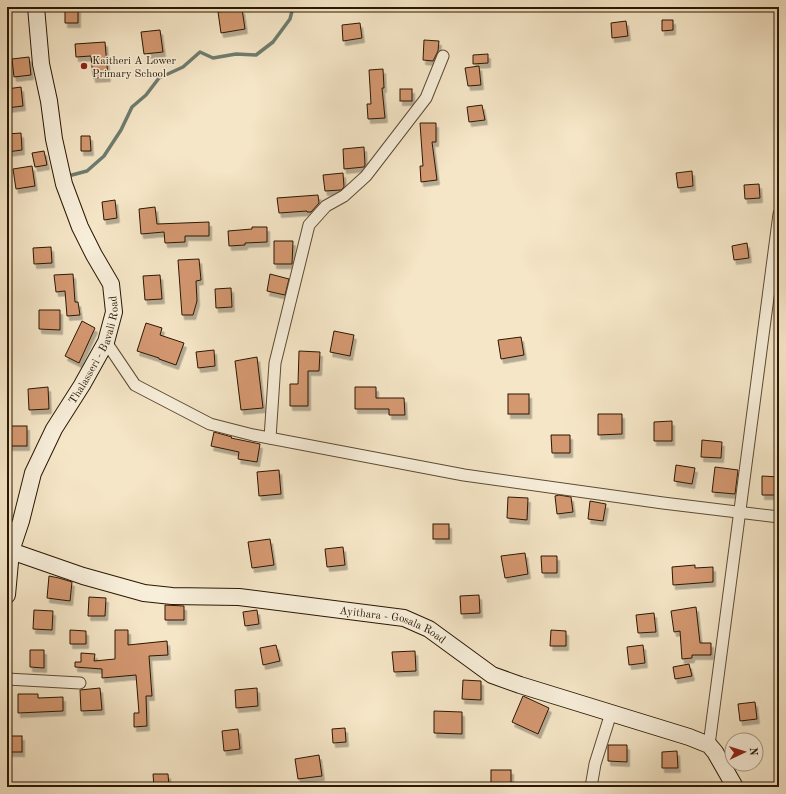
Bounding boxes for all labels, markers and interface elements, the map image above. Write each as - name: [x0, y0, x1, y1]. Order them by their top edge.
- place label: Kaitheri A Lower Primary School: [92, 56, 176, 80]
- marker: Kaitheri A Lower Primary School: [79, 61, 89, 71]
- street label: Thalasseri - Bavali Road: [67, 295, 121, 406]
- street label: Ayithara - Gosala Road: [339, 606, 447, 646]
- north arrow: [724, 732, 764, 772]
- text: N: [747, 747, 758, 757]

